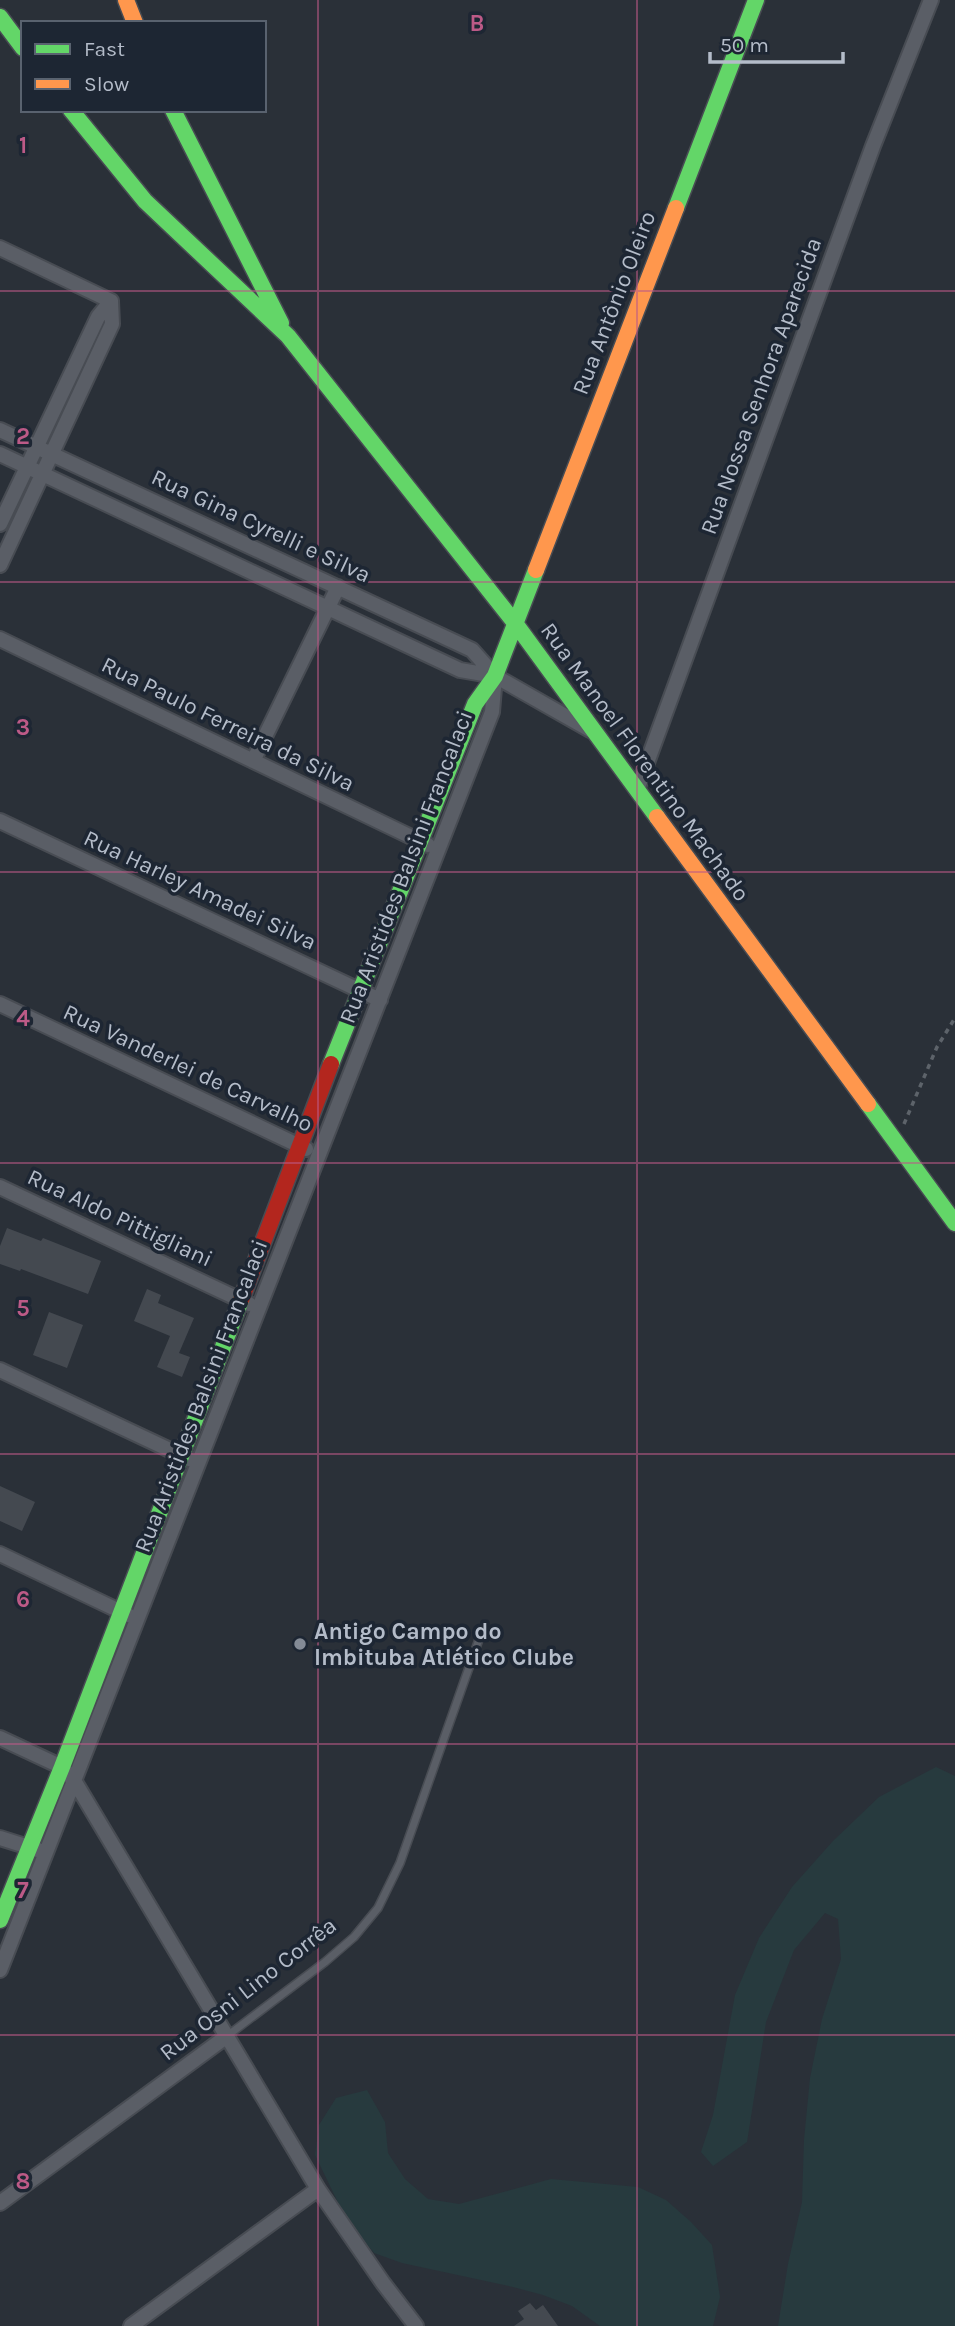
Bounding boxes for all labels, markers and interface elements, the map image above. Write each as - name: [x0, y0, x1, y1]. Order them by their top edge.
- text: B: [470, 10, 484, 37]
- legend: [21, 21, 266, 112]
- scale bar: [710, 21, 843, 65]
- text: 50 m: [720, 33, 769, 57]
- text: Fast: [84, 37, 125, 61]
- text: Slow: [84, 72, 129, 96]
- text: 1: [19, 132, 27, 159]
- street label: Rua Antônio Oleiro: [567, 208, 661, 398]
- street label: Rua Nossa Senhora Aparecida: [695, 234, 827, 538]
- text: 2: [16, 423, 30, 450]
- street label: Rua Gina Cyrelli e Silva: [147, 463, 375, 589]
- street label: Rua Manoel Florentino Machado: [535, 617, 755, 907]
- street label: Rua Paulo Ferreira da Silva: [97, 651, 359, 797]
- street label: Rua Aristides Balsini Francalaci: [334, 707, 478, 1027]
- text: 3: [16, 714, 30, 741]
- street label: Rua Harley Amadei Silva: [79, 824, 321, 956]
- street label: Rua Vanderlei de Carvalho: [59, 998, 317, 1138]
- text: 4: [16, 1005, 30, 1032]
- street label: Rua Aldo Pittigliani: [23, 1163, 217, 1273]
- street label: Rua Aristides Balsini Francalaci: [129, 1236, 273, 1556]
- text: 5: [16, 1295, 30, 1322]
- text: 6: [16, 1586, 30, 1613]
- place label: Antigo Campo do Imbituba Atlético Clube: [314, 1618, 574, 1671]
- marker: Antigo Campo do Imbituba Atlético Clube: [292, 1636, 308, 1652]
- text: 7: [17, 1877, 29, 1904]
- street label: Rua Osni Lino Corrêa: [154, 1912, 342, 2066]
- text: 8: [16, 2168, 30, 2195]

